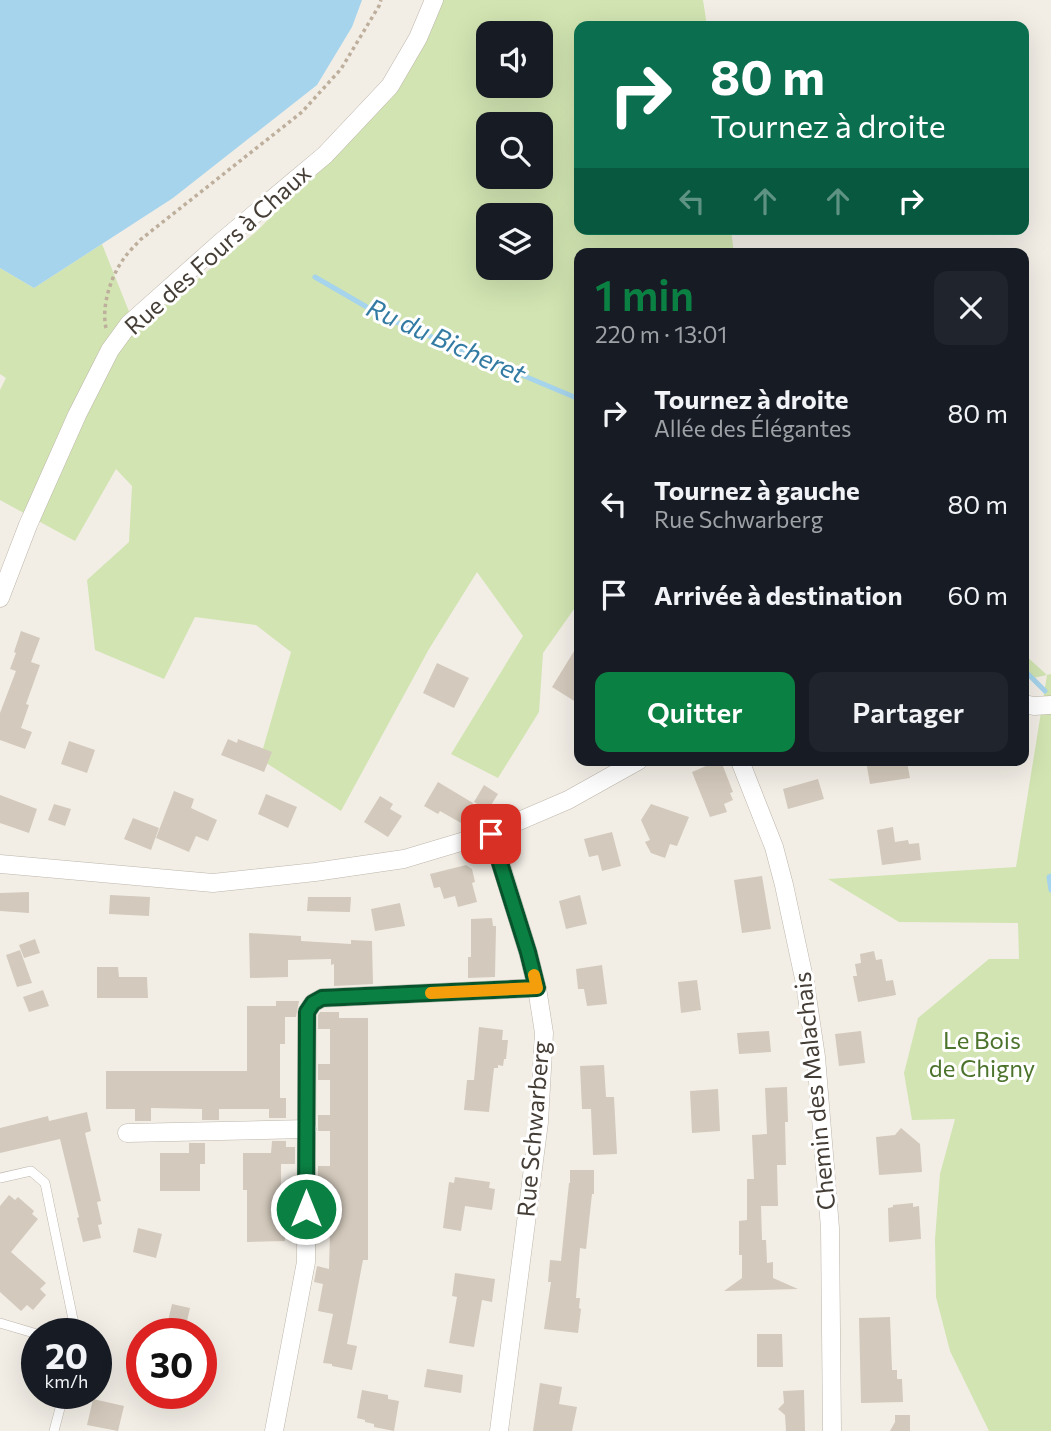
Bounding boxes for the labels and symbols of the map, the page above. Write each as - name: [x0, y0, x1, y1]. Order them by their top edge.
- street label: Rue des Fours à Chaux: [118, 158, 316, 340]
- water label: Ru du Bicheret: [362, 291, 532, 389]
- pin: [461, 804, 521, 864]
- street label: Chemin des Malachais: [787, 971, 840, 1212]
- park label: Le Bois de Chigny: [929, 1025, 1035, 1082]
- street label: Rue Schwarberg: [510, 1040, 555, 1218]
- position arrow: [269, 1172, 343, 1246]
- speed limit sign: 30: [126, 1318, 217, 1409]

